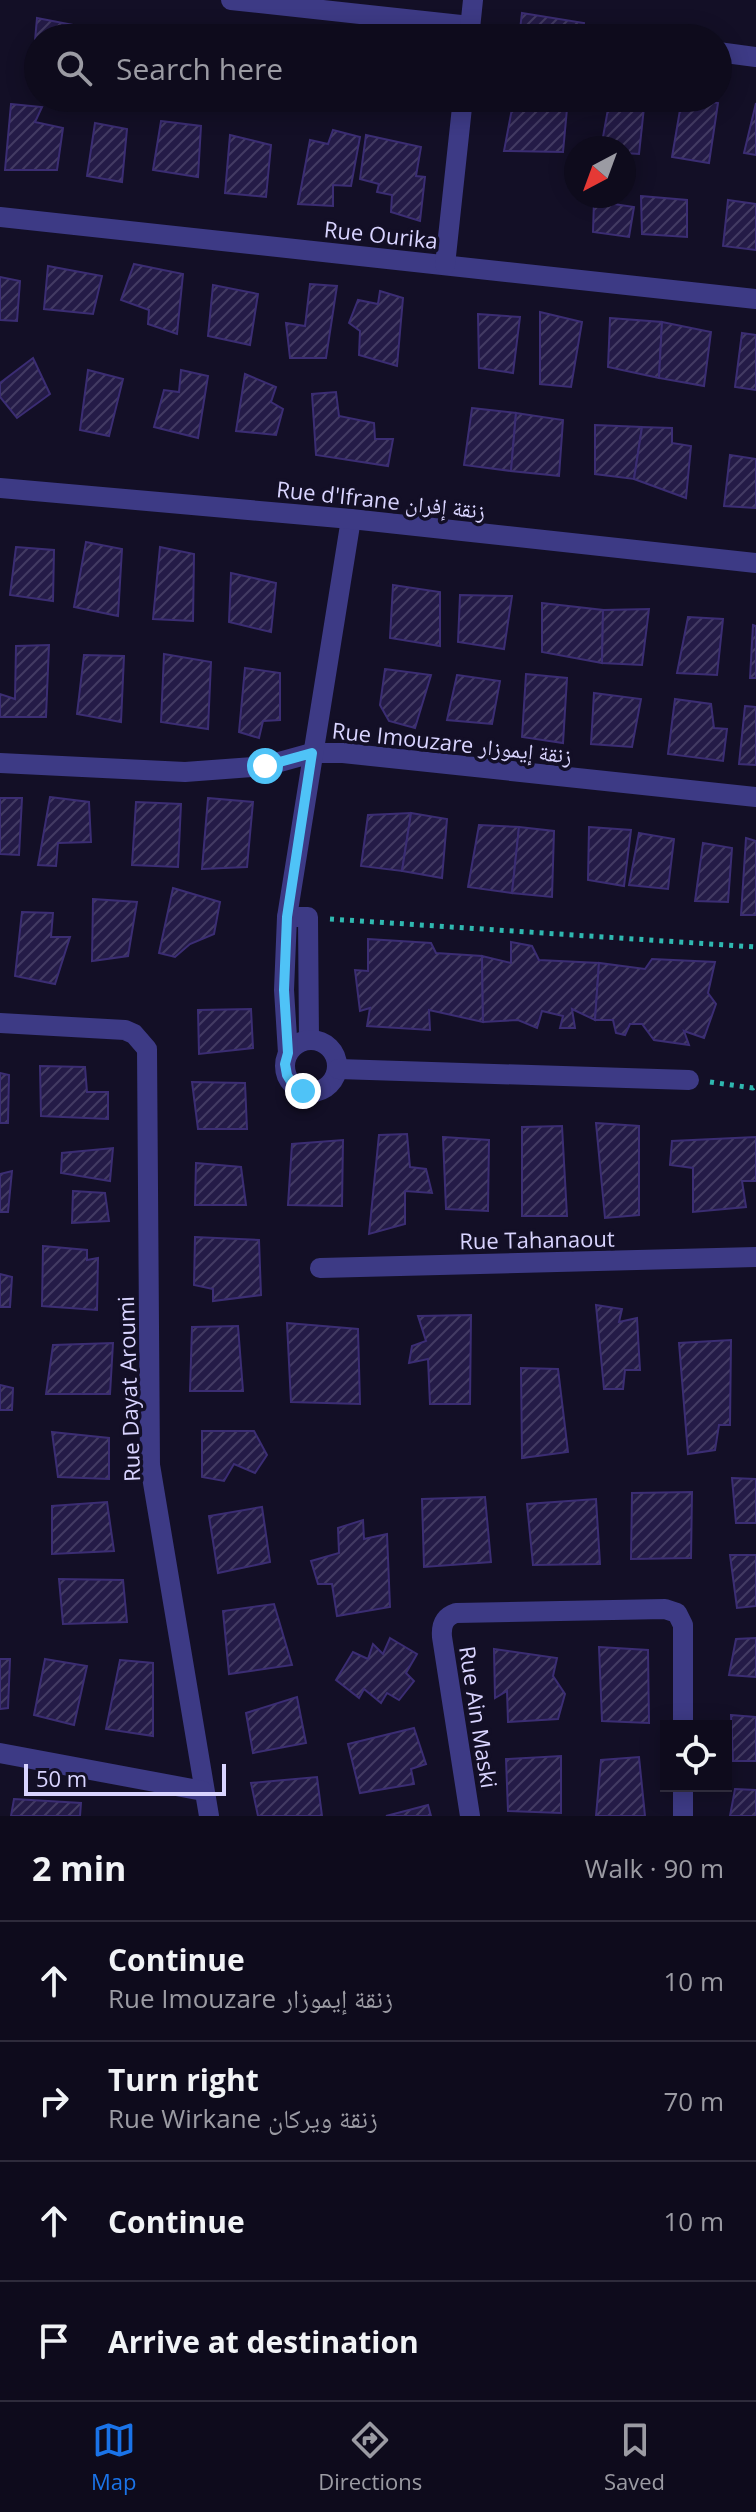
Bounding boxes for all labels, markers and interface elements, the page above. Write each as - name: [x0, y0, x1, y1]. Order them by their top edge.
- search box: [24, 24, 732, 112]
- icon: search: [52, 46, 96, 90]
- text: Search here: [116, 48, 283, 89]
- north arrow: [564, 136, 636, 208]
- street label: Rue Ourika: [323, 213, 439, 255]
- street label: Rue d'Ifrane زنقة إفران: [275, 473, 487, 526]
- street label: Rue Imouzare زنقة إيموزار: [330, 714, 573, 771]
- route start: [247, 748, 283, 784]
- route end: [285, 1073, 321, 1109]
- street label: Rue Tahanaout: [459, 1223, 615, 1255]
- street label: Rue Dayat Aroumi: [110, 1296, 146, 1482]
- street label: Rue Ain Maski: [453, 1644, 505, 1790]
- map controls: [660, 1720, 732, 1792]
- button: locate: [660, 1720, 732, 1792]
- scale bar: [24, 1760, 226, 1796]
- text: 50 m: [36, 1763, 87, 1793]
- text: 2 min: [32, 1845, 126, 1891]
- text: Walk · 90 m: [584, 1850, 724, 1886]
- text: Continue: [108, 1939, 245, 1980]
- icon: ahead: [32, 1959, 76, 2003]
- text: 10 m: [663, 1963, 724, 1999]
- text: Rue Imouzare زنقة إيموزار: [108, 1980, 393, 2016]
- text: Turn right: [108, 2059, 259, 2100]
- icon: right: [32, 2079, 76, 2123]
- text: 70 m: [663, 2083, 724, 2119]
- text: Rue Wirkane زنقة ويركان: [108, 2100, 378, 2136]
- icon: ahead: [32, 2199, 76, 2243]
- text: Continue: [108, 2201, 245, 2242]
- text: 10 m: [663, 2203, 724, 2239]
- icon: arrive: [32, 2319, 76, 2363]
- text: Arrive at destination: [108, 2321, 419, 2362]
- tab: Map: [91, 2418, 136, 2496]
- tab: Directions: [318, 2418, 422, 2496]
- tab: Saved: [604, 2418, 665, 2496]

